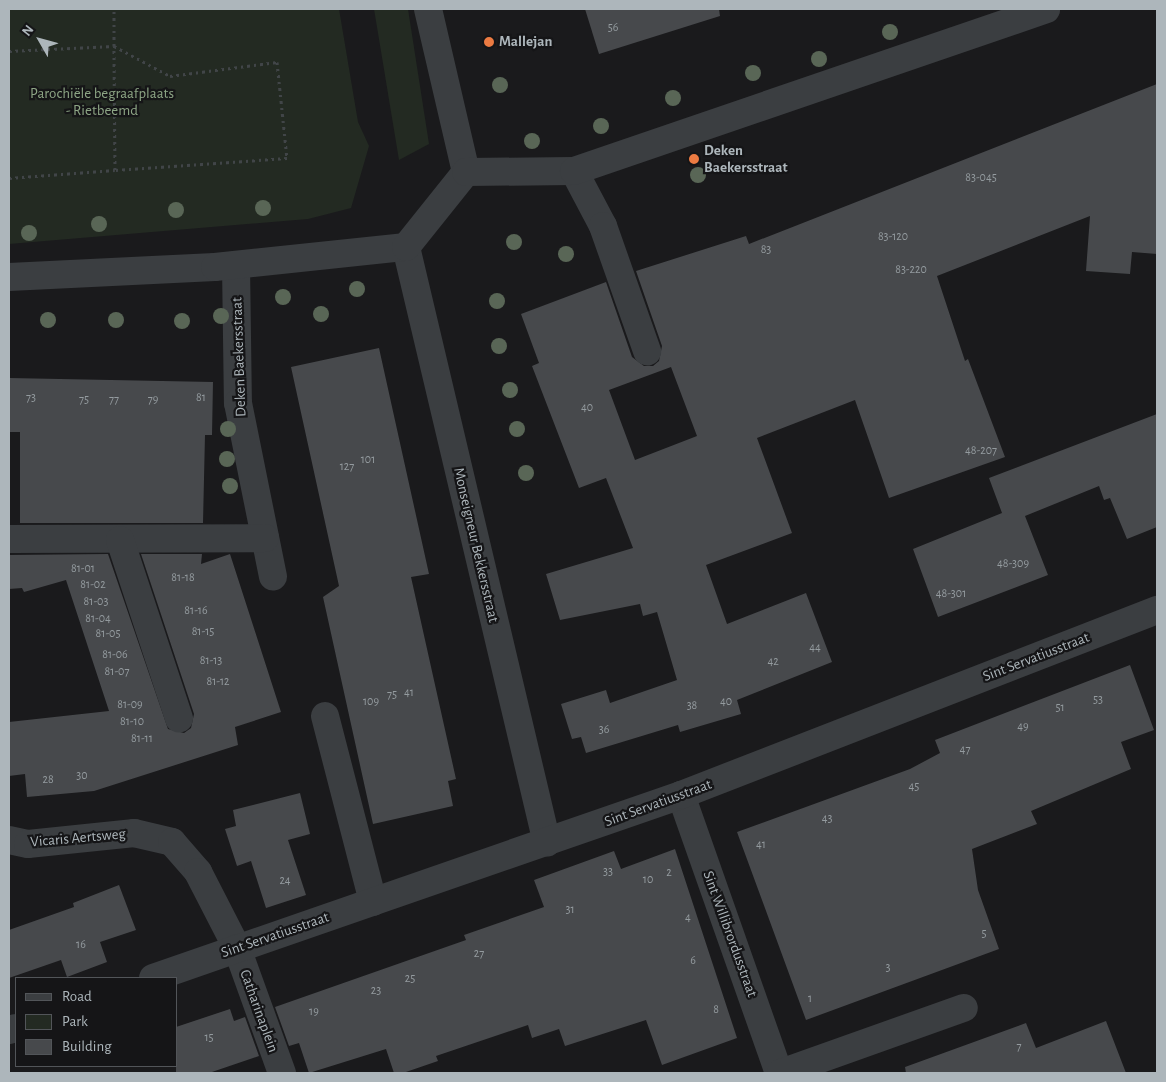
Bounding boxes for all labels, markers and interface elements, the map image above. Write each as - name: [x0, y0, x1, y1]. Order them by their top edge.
- north arrow: [15, 15, 65, 65]
- house number: 56: [608, 21, 618, 35]
- text: N: [20, 23, 37, 39]
- place label: Mallejan: [499, 33, 552, 51]
- marker: Mallejan: [483, 36, 495, 48]
- park label: Parochiële begraafplaats - Rietbeemd: [30, 84, 174, 119]
- place label: Deken Baekersstraat: [704, 141, 788, 176]
- marker: Deken Baekersstraat: [688, 153, 700, 165]
- house number: 83-045: [965, 171, 997, 185]
- house number: 83-120: [878, 230, 908, 244]
- house number: 83: [761, 243, 771, 257]
- house number: 83-220: [895, 263, 927, 277]
- street label: Deken Baekersstraat: [228, 297, 250, 417]
- house number: 73: [26, 391, 36, 405]
- house number: 81: [196, 391, 206, 405]
- house number: 75: [79, 393, 89, 407]
- house number: 77: [109, 393, 119, 407]
- house number: 79: [148, 393, 158, 407]
- house number: 40: [581, 401, 593, 415]
- house number: 48-207: [965, 444, 997, 458]
- house number: 101: [361, 453, 375, 467]
- house number: 127: [340, 460, 354, 474]
- street label: Monseigneur Bekkersstraat: [449, 466, 503, 624]
- house number: 48-309: [997, 557, 1029, 571]
- house number: 81-01: [71, 562, 95, 576]
- house number: 81-18: [171, 571, 195, 585]
- house number: 81-02: [80, 578, 106, 592]
- house number: 48-301: [936, 587, 966, 601]
- house number: 81-03: [84, 595, 108, 609]
- house number: 81-16: [184, 604, 208, 618]
- house number: 81-04: [85, 612, 111, 626]
- house number: 81-15: [192, 625, 214, 639]
- house number: 81-05: [96, 627, 120, 641]
- street label: Sint Servatiusstraat: [980, 628, 1092, 686]
- house number: 44: [809, 641, 821, 655]
- house number: 81-06: [102, 648, 128, 662]
- house number: 81-13: [200, 654, 222, 668]
- house number: 42: [767, 655, 779, 669]
- house number: 81-07: [105, 665, 129, 679]
- house number: 81-12: [206, 675, 230, 689]
- house number: 41: [404, 686, 414, 700]
- house number: 75: [387, 688, 397, 702]
- house number: 53: [1093, 693, 1103, 707]
- house number: 109: [363, 695, 379, 709]
- house number: 40: [720, 695, 732, 709]
- house number: 81-09: [117, 698, 143, 712]
- house number: 38: [687, 699, 697, 713]
- house number: 51: [1055, 701, 1065, 715]
- house number: 81-10: [120, 715, 144, 729]
- house number: 49: [1017, 720, 1029, 734]
- house number: 36: [599, 723, 609, 737]
- house number: 81-11: [131, 732, 153, 746]
- house number: 47: [960, 743, 970, 757]
- house number: 30: [76, 769, 88, 783]
- house number: 28: [42, 773, 54, 787]
- street label: Sint Servatiusstraat: [602, 775, 714, 831]
- house number: 45: [909, 780, 919, 794]
- house number: 43: [822, 812, 832, 826]
- street label: Vicaris Aertsweg: [30, 825, 126, 851]
- house number: 41: [756, 838, 766, 852]
- house number: 33: [603, 865, 613, 879]
- house number: 2: [666, 866, 672, 880]
- street label: Sint Willibrordusstraat: [699, 869, 761, 999]
- house number: 10: [643, 873, 653, 887]
- house number: 24: [279, 874, 291, 888]
- house number: 31: [565, 903, 575, 917]
- street label: Sint Servatiusstraat: [219, 908, 331, 962]
- house number: 4: [685, 911, 691, 925]
- house number: 5: [981, 927, 987, 941]
- house number: 16: [76, 938, 86, 952]
- house number: 27: [474, 947, 484, 961]
- house number: 6: [690, 954, 696, 968]
- house number: 3: [886, 961, 890, 975]
- street label: Catharinaplein: [236, 967, 282, 1055]
- house number: 25: [405, 972, 415, 986]
- legend: [15, 977, 178, 1067]
- house number: 23: [371, 984, 381, 998]
- text: Road: [62, 989, 92, 1004]
- house number: 1: [808, 992, 812, 1006]
- house number: 8: [713, 1003, 719, 1017]
- house number: 19: [309, 1005, 319, 1019]
- text: Park: [62, 1014, 88, 1029]
- house number: 15: [204, 1031, 214, 1045]
- text: Building: [62, 1039, 112, 1054]
- house number: 7: [1016, 1040, 1022, 1054]

